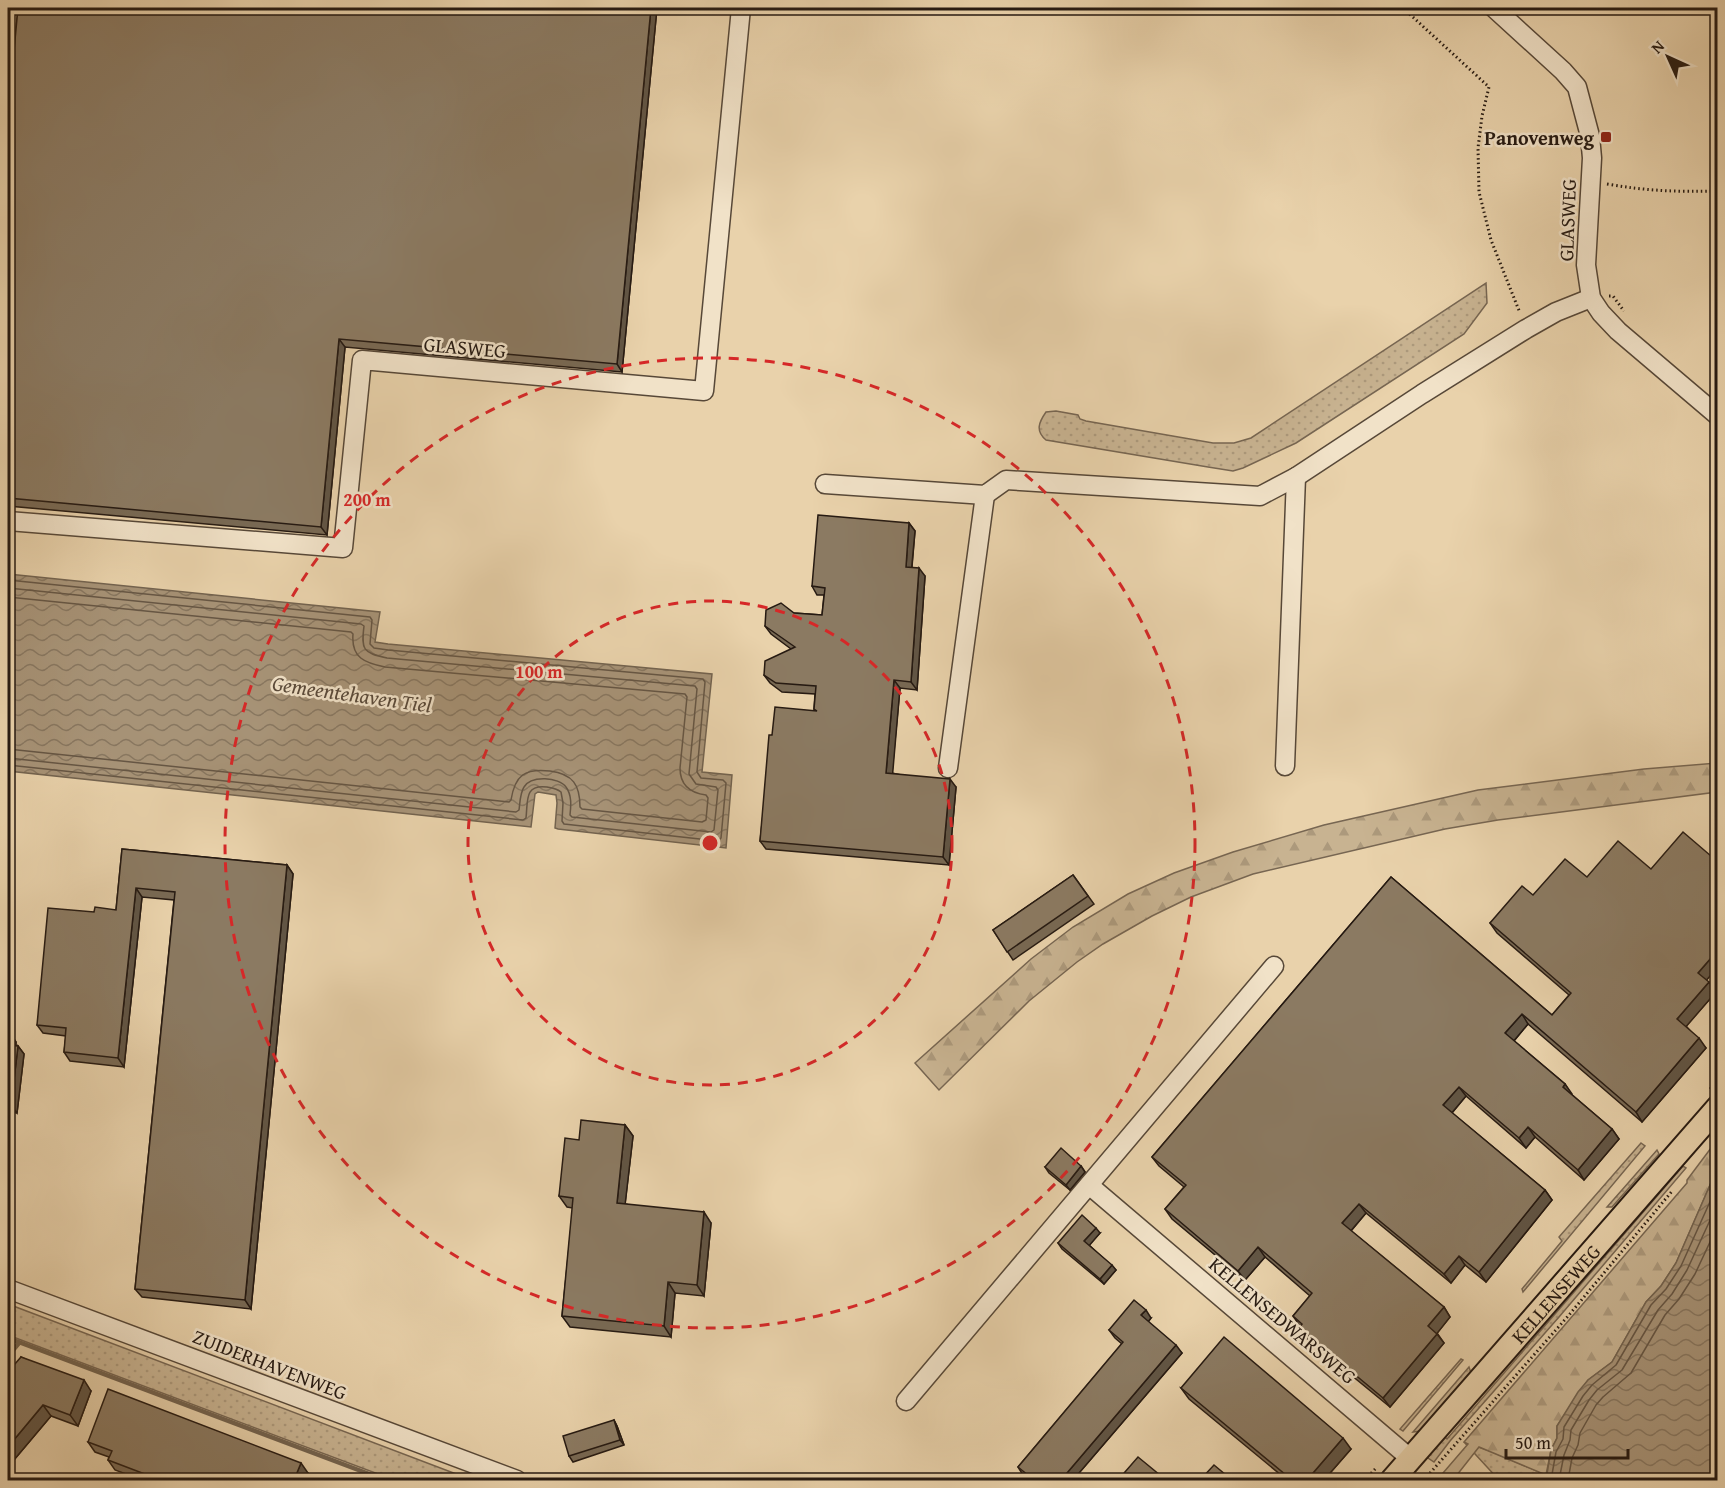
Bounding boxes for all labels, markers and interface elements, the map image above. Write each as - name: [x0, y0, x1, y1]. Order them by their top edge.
- north arrow: [1638, 27, 1698, 87]
- text: N: [1645, 34, 1670, 59]
- place label: Panovenweg: [1484, 123, 1594, 152]
- marker: Panovenweg: [1599, 130, 1613, 144]
- street label: GLASWEG: [1551, 178, 1583, 262]
- street label: GLASWEG: [423, 329, 507, 365]
- text: 200 m: [343, 486, 391, 513]
- text: 100 m: [515, 658, 563, 685]
- water label: Gemeentehaven Tiel: [270, 667, 434, 721]
- centre of rings: [700, 833, 720, 853]
- street label: KELLENSEWEG: [1504, 1237, 1607, 1349]
- street label: KELLENSEDWARSWEG: [1203, 1250, 1363, 1390]
- street label: ZUIDERHAVENWEG: [189, 1321, 351, 1407]
- scale bar: [1506, 1422, 1628, 1460]
- text: 50 m: [1515, 1429, 1551, 1456]

